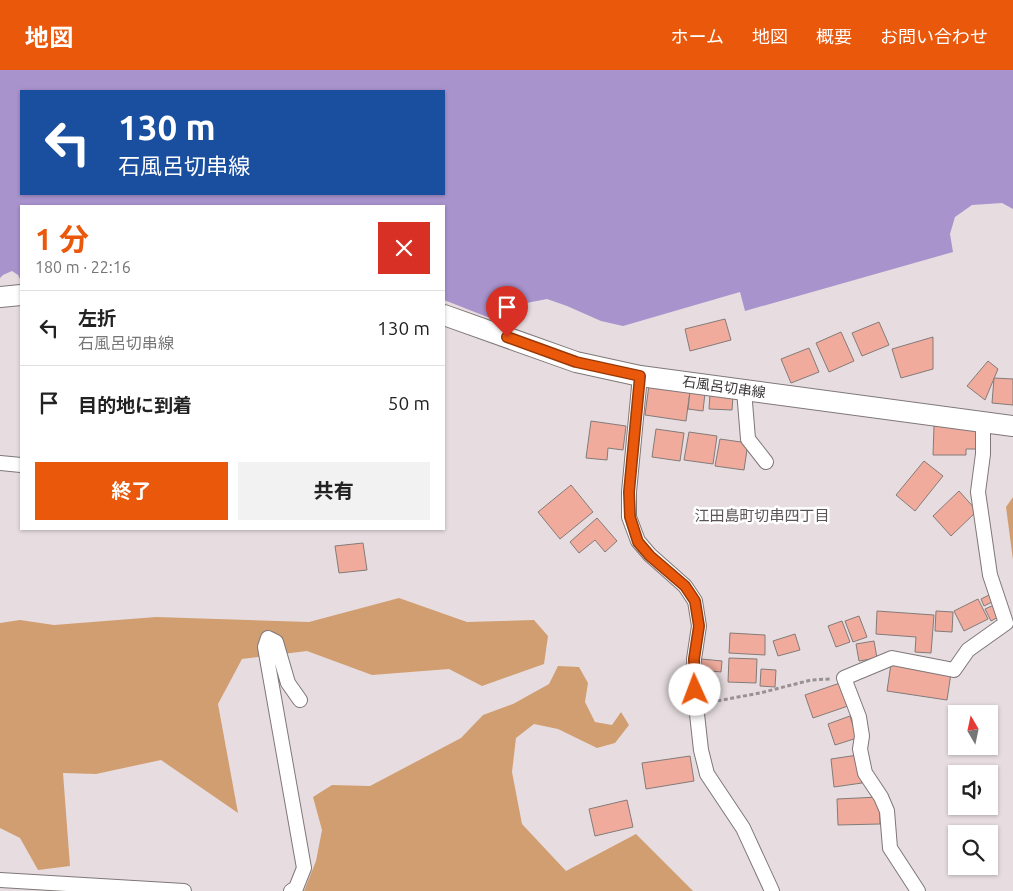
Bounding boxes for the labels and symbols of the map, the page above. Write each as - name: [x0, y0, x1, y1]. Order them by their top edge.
- pin: [486, 286, 528, 337]
- street label: 石風呂切串線: [681, 373, 767, 401]
- district label: 江田島町切串四丁目: [694, 507, 830, 524]
- position arrow: [668, 663, 720, 715]
- north arrow: [948, 705, 998, 755]

